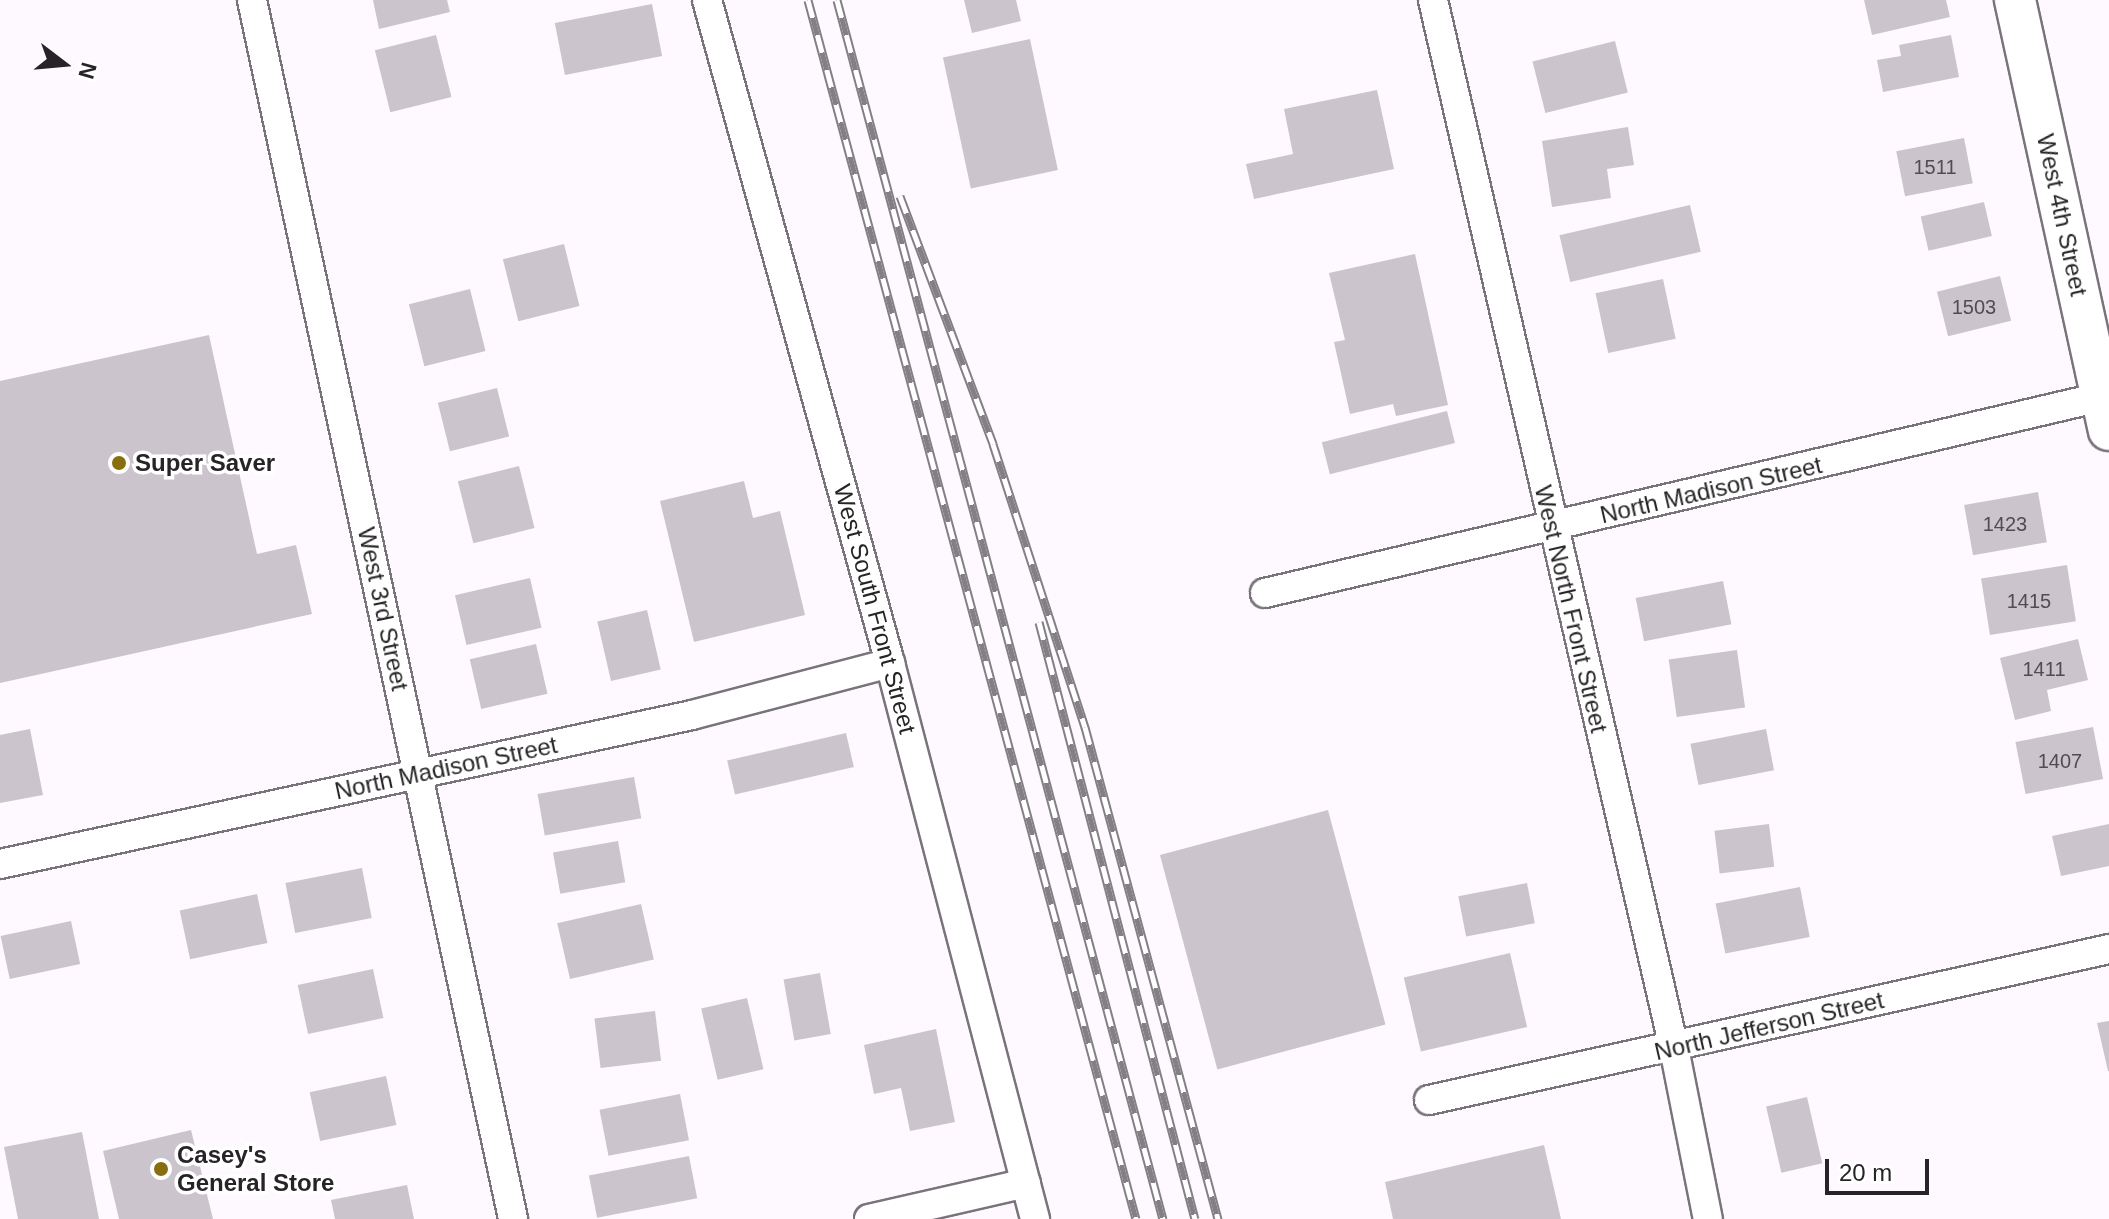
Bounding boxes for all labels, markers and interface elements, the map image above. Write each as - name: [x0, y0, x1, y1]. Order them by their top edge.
- north arrow: [24, 24, 104, 104]
- text: N: [73, 60, 102, 82]
- street label: West 4th Street: [2031, 131, 2093, 299]
- house number: 1511: [1913, 155, 1957, 179]
- house number: 1503: [1952, 295, 1996, 319]
- place label: Super Saver: [135, 449, 275, 477]
- street label: North Madison Street: [1597, 450, 1825, 530]
- marker: Super Saver: [110, 454, 128, 472]
- street label: West South Front Street: [828, 481, 922, 737]
- street label: West North Front Street: [1529, 483, 1613, 735]
- house number: 1423: [1983, 512, 2027, 536]
- street label: West 3rd Street: [352, 525, 414, 693]
- house number: 1415: [2007, 589, 2051, 613]
- house number: 1411: [2022, 657, 2066, 681]
- street label: North Madison Street: [332, 730, 560, 806]
- house number: 1407: [2038, 749, 2082, 773]
- street label: North Jefferson Street: [1652, 986, 1886, 1066]
- place label: Casey's General Store: [177, 1141, 334, 1197]
- scale bar: [1829, 1143, 1933, 1193]
- text: 20 m: [1839, 1159, 1892, 1186]
- marker: Casey's General Store: [152, 1160, 170, 1178]

